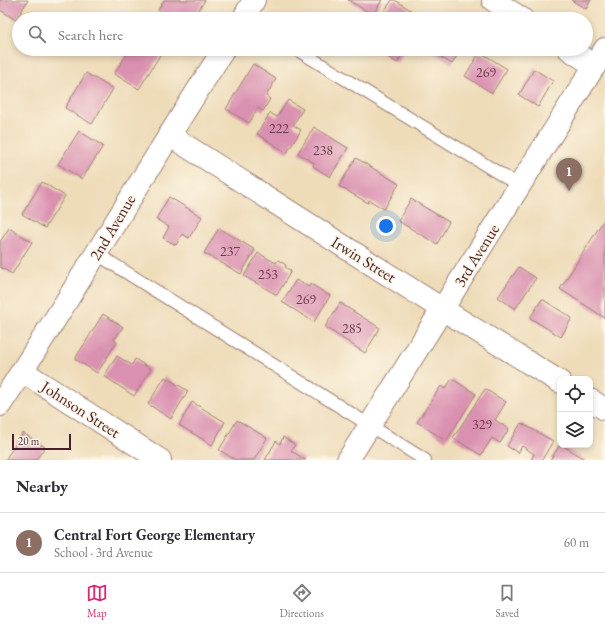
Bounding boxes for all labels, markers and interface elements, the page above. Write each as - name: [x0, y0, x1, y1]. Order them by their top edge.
- search box: [12, 12, 593, 56]
- icon: search: [26, 23, 48, 45]
- text: Search here: [58, 25, 123, 44]
- house number: 269: [476, 63, 496, 81]
- house number: 222: [269, 119, 289, 137]
- house number: 238: [313, 141, 333, 159]
- pin: 1: [556, 158, 582, 191]
- street label: 2nd Avenue: [85, 190, 140, 264]
- your location: [376, 216, 396, 236]
- street label: 3rd Avenue: [449, 220, 504, 291]
- street label: Irwin Street: [327, 231, 400, 288]
- house number: 237: [220, 242, 240, 260]
- house number: 253: [258, 265, 278, 283]
- house number: 269: [296, 290, 316, 308]
- house number: 285: [342, 319, 362, 337]
- street label: Johnson Street: [36, 375, 124, 443]
- map controls: [557, 376, 593, 448]
- button: locate: [557, 376, 593, 412]
- button: layers: [557, 412, 593, 448]
- house number: 329: [472, 415, 492, 433]
- scale bar: [12, 432, 71, 451]
- text: 20 m: [18, 434, 39, 448]
- text: Nearby: [16, 475, 68, 497]
- text: Central Fort George Elementary: [54, 525, 255, 544]
- text: 1: [26, 534, 32, 551]
- text: 60 m: [564, 534, 589, 551]
- text: School · 3rd Avenue: [54, 544, 153, 561]
- tab: Map: [86, 582, 108, 620]
- tab: Directions: [280, 582, 324, 620]
- tab: Saved: [496, 582, 519, 620]

